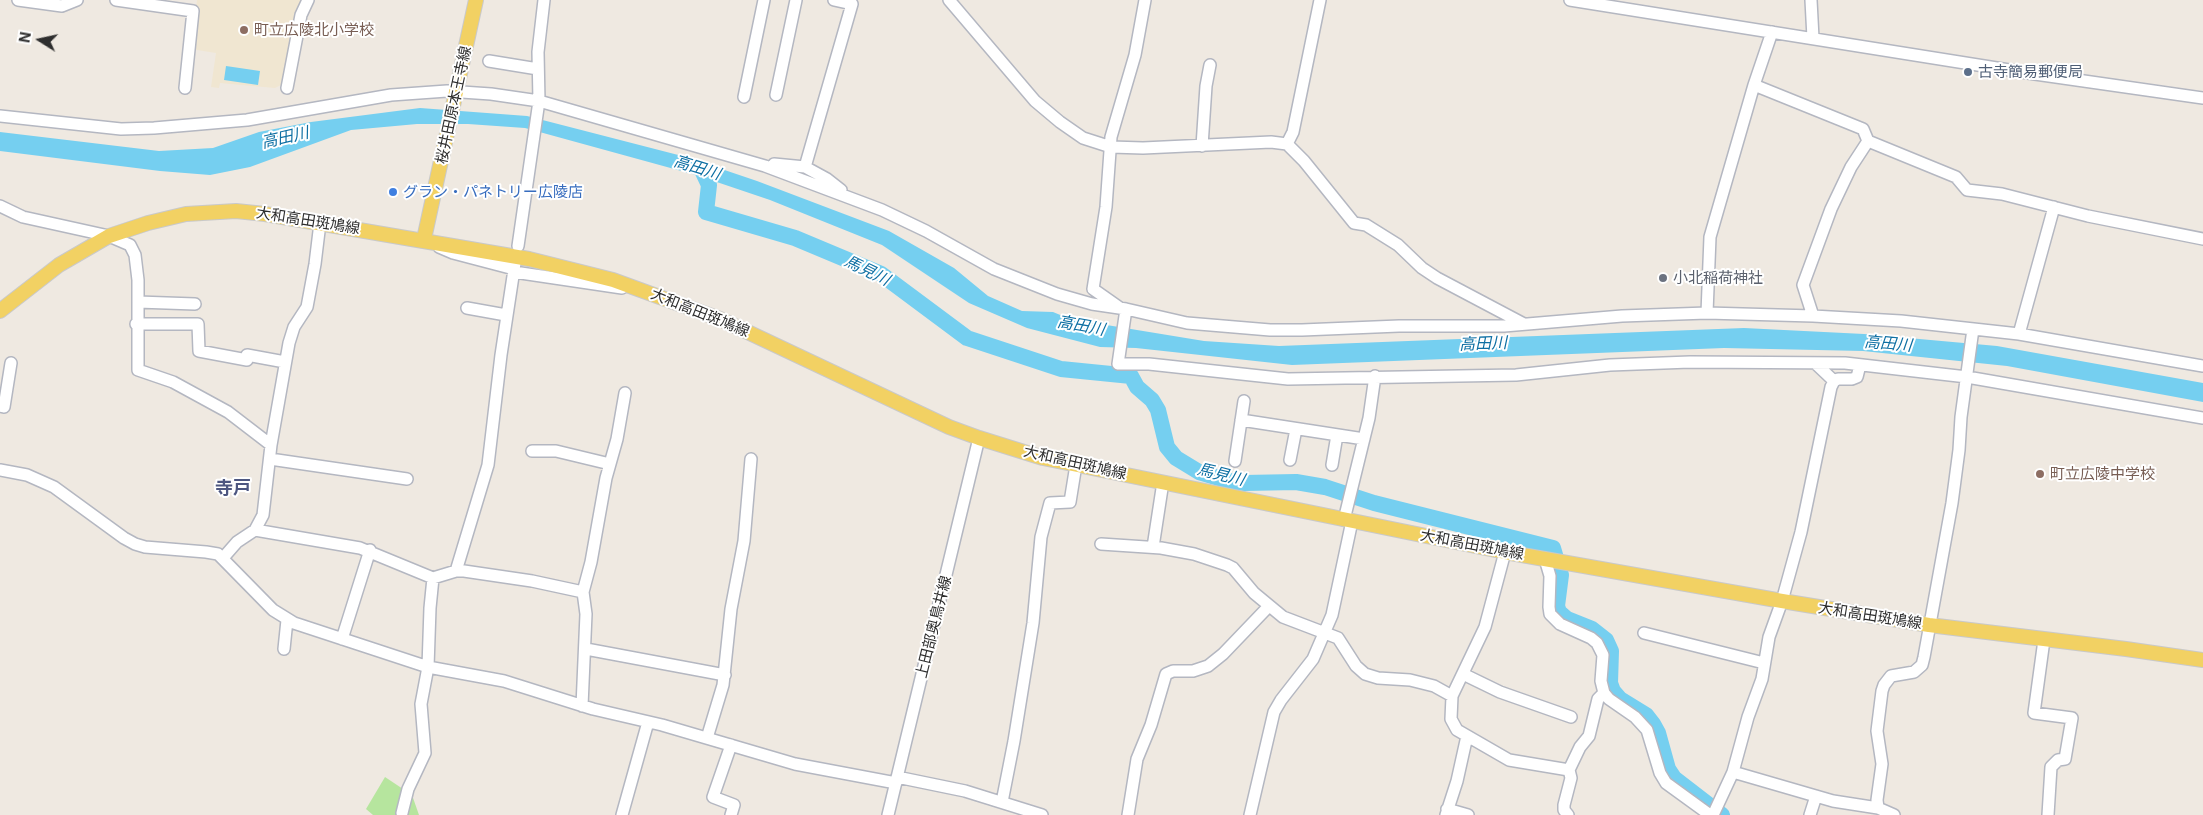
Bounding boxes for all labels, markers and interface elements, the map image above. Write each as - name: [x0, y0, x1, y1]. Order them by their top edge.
- north arrow: [15, 15, 65, 65]
- place label: 町立広陵北小学校: [254, 21, 374, 39]
- marker: 町立広陵北小学校: [238, 24, 250, 36]
- text: N: [15, 31, 34, 44]
- street label: 桜井田原本王寺線: [433, 44, 475, 166]
- place label: 古寺簡易郵便局: [1978, 63, 2083, 81]
- marker: 古寺簡易郵便局: [1962, 66, 1974, 78]
- water label: 高田川: [259, 123, 311, 153]
- water label: 高田川: [671, 152, 723, 184]
- place label: グラン・パネトリー広陵店: [403, 183, 583, 201]
- marker: グラン・パネトリー広陵店: [387, 186, 399, 198]
- street label: 大和高田斑鳩線: [255, 204, 361, 238]
- water label: 馬見川: [841, 252, 893, 290]
- place label: 小北稲荷神社: [1673, 269, 1763, 287]
- marker: 小北稲荷神社: [1657, 272, 1669, 284]
- street label: 大和高田斑鳩線: [648, 285, 752, 341]
- water label: 高田川: [1056, 312, 1106, 340]
- water label: 高田川: [1863, 332, 1913, 356]
- water label: 高田川: [1459, 334, 1507, 354]
- street label: 大和高田斑鳩線: [1022, 442, 1128, 484]
- water label: 馬見川: [1195, 460, 1247, 490]
- place label: 町立広陵中学校: [2050, 465, 2155, 483]
- marker: 町立広陵中学校: [2034, 468, 2046, 480]
- district label: 寺戸: [215, 478, 251, 500]
- street label: 大和高田斑鳩線: [1419, 526, 1525, 564]
- street label: 上田部奥鳥井線: [913, 574, 955, 680]
- street label: 大和高田斑鳩線: [1817, 599, 1923, 633]

